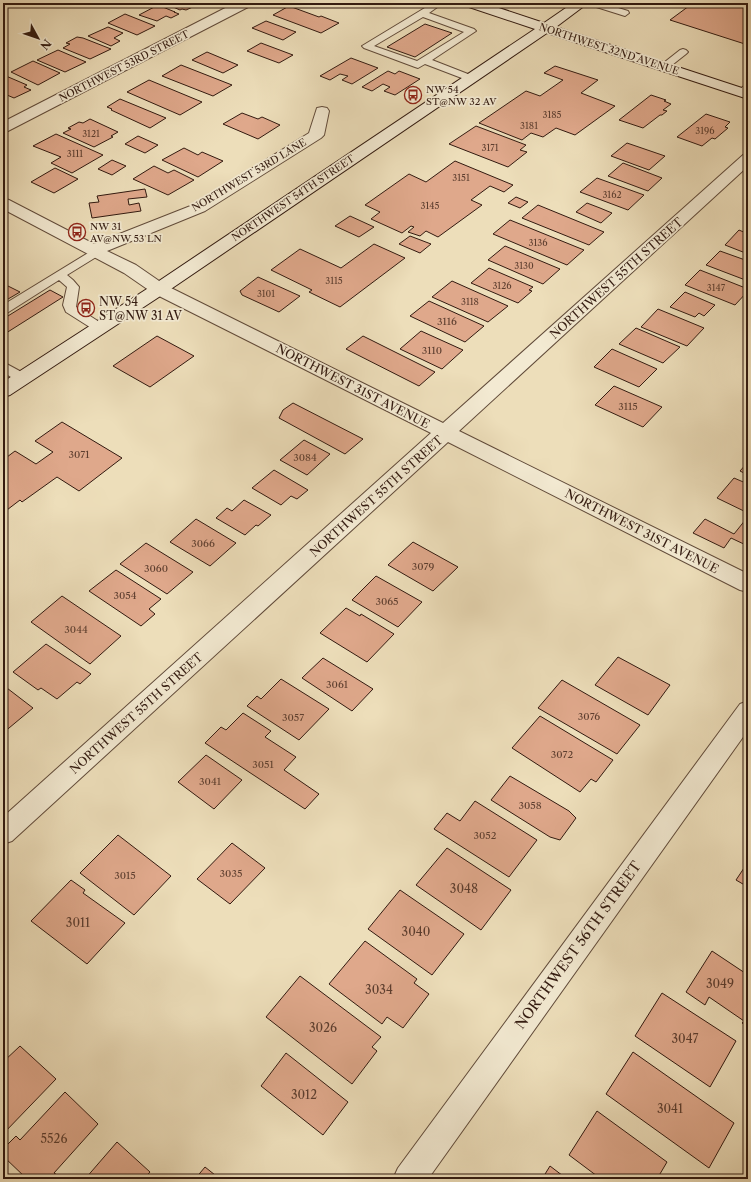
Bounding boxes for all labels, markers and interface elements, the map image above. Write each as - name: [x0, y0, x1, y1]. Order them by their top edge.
- north arrow: [18, 18, 58, 58]
- street label: NORTHWEST 32ND AVENUE: [537, 20, 681, 78]
- street label: NORTHWEST 53RD STREET: [57, 27, 192, 105]
- text: N: [37, 36, 54, 53]
- place label: NW 54 ST@NW 32 AV: [426, 83, 497, 108]
- bus stop icon: NW 54 ST@NW 32 AV: [403, 85, 423, 105]
- house number: 3185: [543, 109, 562, 120]
- house number: 3181: [520, 120, 538, 131]
- house number: 3196: [695, 125, 715, 136]
- house number: 3121: [82, 128, 100, 139]
- street label: NORTHWEST 53RD LANE: [189, 136, 309, 214]
- house number: 3171: [482, 142, 499, 153]
- house number: 3111: [67, 148, 83, 159]
- street label: NORTHWEST 54TH STREET: [229, 152, 357, 244]
- house number: 3151: [452, 172, 470, 183]
- house number: 3162: [602, 189, 622, 200]
- house number: 3145: [421, 200, 440, 211]
- street label: NORTHWEST 55TH STREET: [546, 214, 686, 342]
- place label: NW 31 AV@NW 53 LN: [89, 220, 162, 245]
- bus stop icon: NW 31 AV@NW 53 LN: [67, 222, 87, 242]
- house number: 3136: [529, 237, 547, 248]
- house number: 3130: [514, 260, 534, 271]
- house number: 3115: [325, 275, 343, 286]
- house number: 3126: [492, 280, 512, 291]
- house number: 3147: [707, 282, 726, 293]
- house number: 3101: [257, 288, 275, 299]
- place label: NW 54 ST@NW 31 AV: [99, 294, 182, 323]
- house number: 3118: [461, 296, 479, 307]
- bus stop icon: NW 54 ST@NW 31 AV: [76, 298, 96, 318]
- house number: 3116: [437, 315, 457, 328]
- street label: NORTHWEST 31ST AVENUE: [274, 341, 432, 431]
- house number: 3110: [422, 344, 442, 357]
- house number: 3115: [618, 400, 638, 413]
- street label: NORTHWEST 55TH STREET: [306, 432, 446, 560]
- house number: 3071: [69, 448, 90, 461]
- house number: 3084: [293, 451, 317, 464]
- street label: NORTHWEST 31ST AVENUE: [563, 486, 721, 576]
- house number: 3066: [191, 537, 215, 550]
- house number: 3079: [412, 560, 434, 573]
- house number: 3060: [144, 562, 168, 575]
- house number: 3054: [113, 589, 137, 602]
- house number: 3065: [375, 595, 399, 608]
- house number: 3044: [64, 623, 88, 636]
- street label: NORTHWEST 55TH STREET: [66, 649, 206, 777]
- house number: 3061: [326, 678, 349, 691]
- house number: 3076: [578, 710, 600, 723]
- house number: 3057: [282, 711, 304, 724]
- house number: 3072: [551, 748, 574, 761]
- house number: 3051: [252, 758, 275, 771]
- house number: 3041: [199, 775, 222, 788]
- house number: 3058: [518, 799, 542, 812]
- house number: 3052: [473, 829, 497, 842]
- street label: NORTHWEST 56TH STREET: [511, 857, 645, 1032]
- house number: 3035: [220, 867, 242, 880]
- house number: 3015: [114, 869, 136, 882]
- house number: 3048: [450, 881, 478, 896]
- house number: 3011: [66, 915, 90, 930]
- house number: 3040: [402, 924, 430, 939]
- house number: 3049: [706, 976, 734, 991]
- house number: 3034: [365, 982, 393, 997]
- house number: 3026: [309, 1020, 337, 1035]
- house number: 3047: [671, 1031, 699, 1046]
- house number: 3012: [291, 1087, 317, 1102]
- house number: 3041: [657, 1101, 683, 1116]
- house number: 5526: [41, 1131, 67, 1146]

